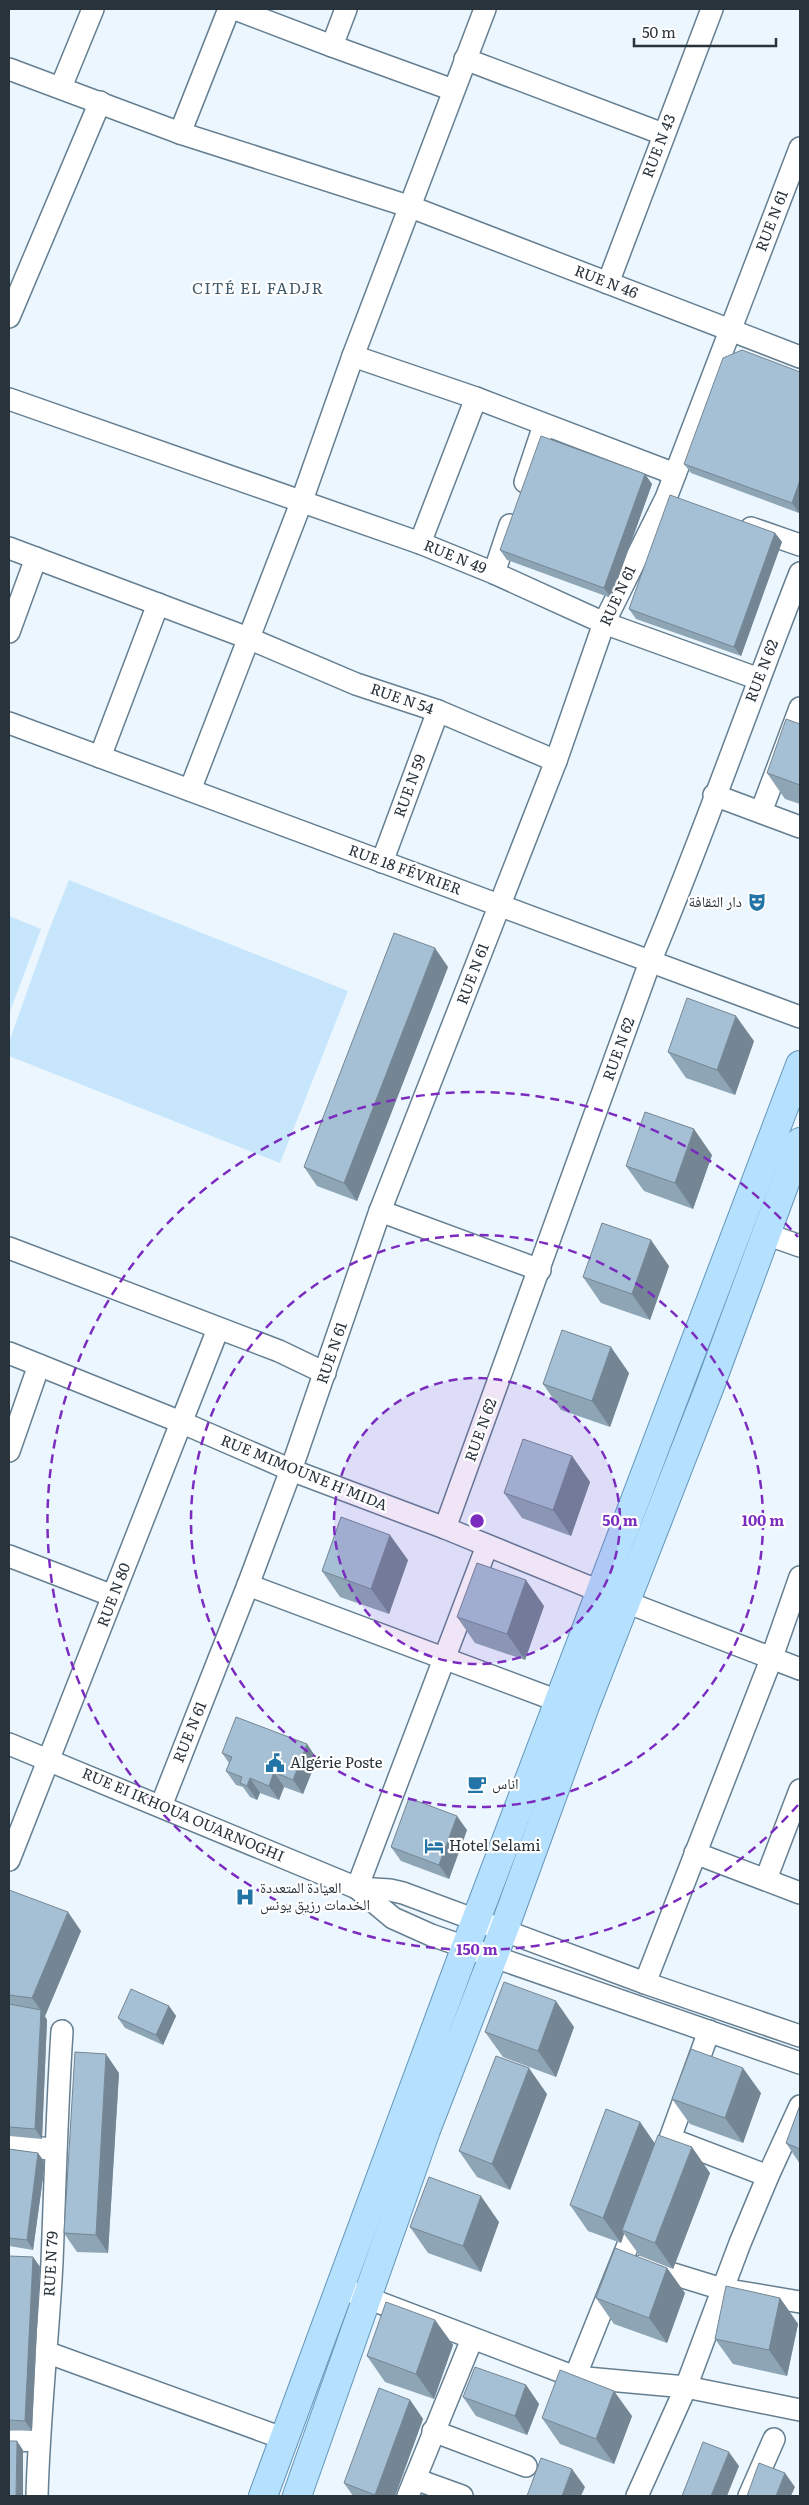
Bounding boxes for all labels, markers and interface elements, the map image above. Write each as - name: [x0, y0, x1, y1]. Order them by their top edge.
- scale bar: [634, 15, 776, 47]
- text: 50 m: [642, 20, 676, 43]
- street label: RUE N 43: [635, 110, 680, 181]
- street label: RUE N 61: [748, 186, 793, 255]
- street label: RUE N 46: [571, 258, 642, 303]
- district label: CITÉ EL FADJR: [192, 275, 324, 299]
- street label: RUE N 49: [421, 533, 491, 579]
- street label: RUE N 61: [593, 561, 641, 629]
- street label: RUE N 62: [738, 635, 783, 705]
- street label: RUE N 54: [367, 676, 437, 719]
- street label: RUE N 59: [387, 751, 431, 820]
- street label: RUE 18 FÉVRIER: [346, 837, 466, 900]
- place label: دار الثقافة: [689, 889, 742, 912]
- theatre icon: دار الثقافة: [746, 891, 768, 913]
- street label: RUE N 61: [449, 939, 494, 1008]
- street label: RUE N 62: [596, 1013, 640, 1083]
- street label: RUE N 61: [309, 1318, 352, 1387]
- street label: RUE N 62: [458, 1394, 502, 1464]
- street label: RUE MIMOUNE H'MIDA: [218, 1428, 391, 1516]
- text: 50 m: [602, 1508, 638, 1531]
- text: 100 m: [742, 1508, 784, 1531]
- centre of rings: [468, 1512, 486, 1530]
- street label: RUE N 80: [90, 1559, 135, 1630]
- street label: RUE N 61: [166, 1697, 211, 1766]
- place label: Algérie Poste: [290, 1750, 383, 1773]
- public building icon: Algérie Poste: [264, 1752, 286, 1774]
- street label: RUE EI IKHOUA OUARNOGHI: [79, 1760, 288, 1867]
- place label: اناس: [492, 1771, 519, 1794]
- cafe icon: اناس: [466, 1773, 488, 1795]
- place label: Hotel Selami: [449, 1833, 541, 1856]
- hotel icon: Hotel Selami: [423, 1835, 445, 1857]
- place label: العيادة المتعددة الخدمات رزيق يونس: [260, 1875, 370, 1915]
- hospital icon: العيادة المتعددة الخدمات رزيق يونس: [234, 1886, 256, 1908]
- text: 150 m: [456, 1937, 498, 1960]
- street label: RUE N 79: [36, 2230, 63, 2297]

